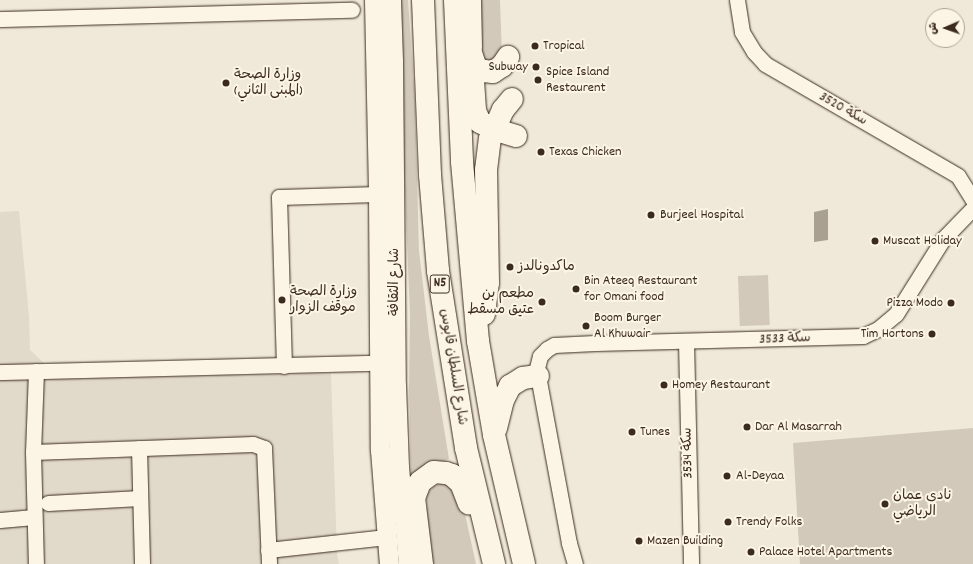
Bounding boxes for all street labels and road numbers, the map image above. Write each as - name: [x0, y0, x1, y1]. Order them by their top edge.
- street label: سكة 3520: [816, 88, 870, 130]
- street label: شارع الثقافة: [387, 248, 403, 316]
- road number: N5: [429, 273, 451, 295]
- street label: شارع السلطان قابوس: [435, 308, 471, 426]
- street label: سكة 3533: [759, 330, 811, 348]
- street label: سكة 3534: [679, 427, 697, 479]

